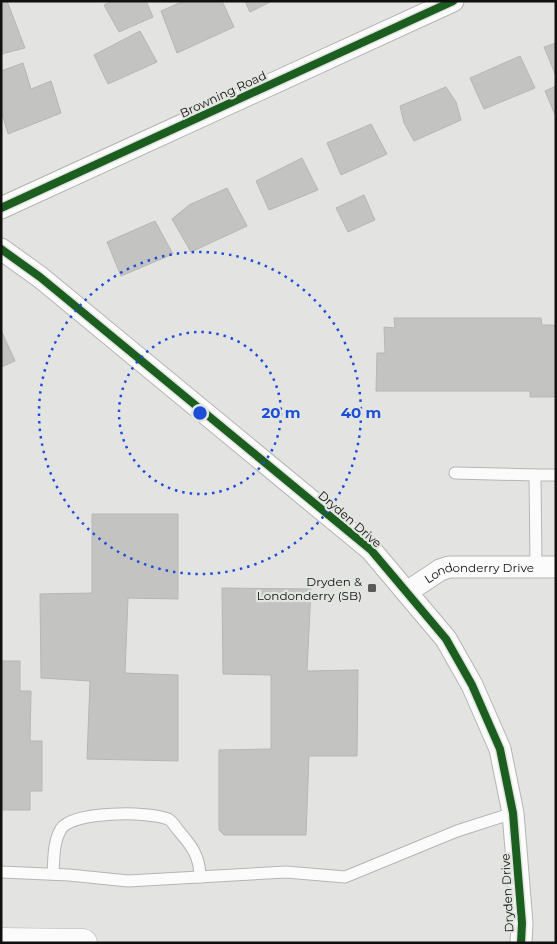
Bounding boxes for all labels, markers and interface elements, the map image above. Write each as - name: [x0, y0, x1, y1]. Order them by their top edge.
- street label: Browning Road: [177, 67, 269, 121]
- text: 20 m: [261, 403, 301, 422]
- text: 40 m: [341, 403, 381, 422]
- centre of rings: [191, 404, 209, 422]
- street label: Dryden Drive: [315, 487, 385, 551]
- street label: Londonderry Drive: [421, 559, 534, 586]
- place label: Dryden & Londonderry (SB): [257, 574, 362, 603]
- marker: Dryden & Londonderry (SB): [366, 582, 378, 594]
- street label: Dryden Drive: [497, 853, 517, 933]

